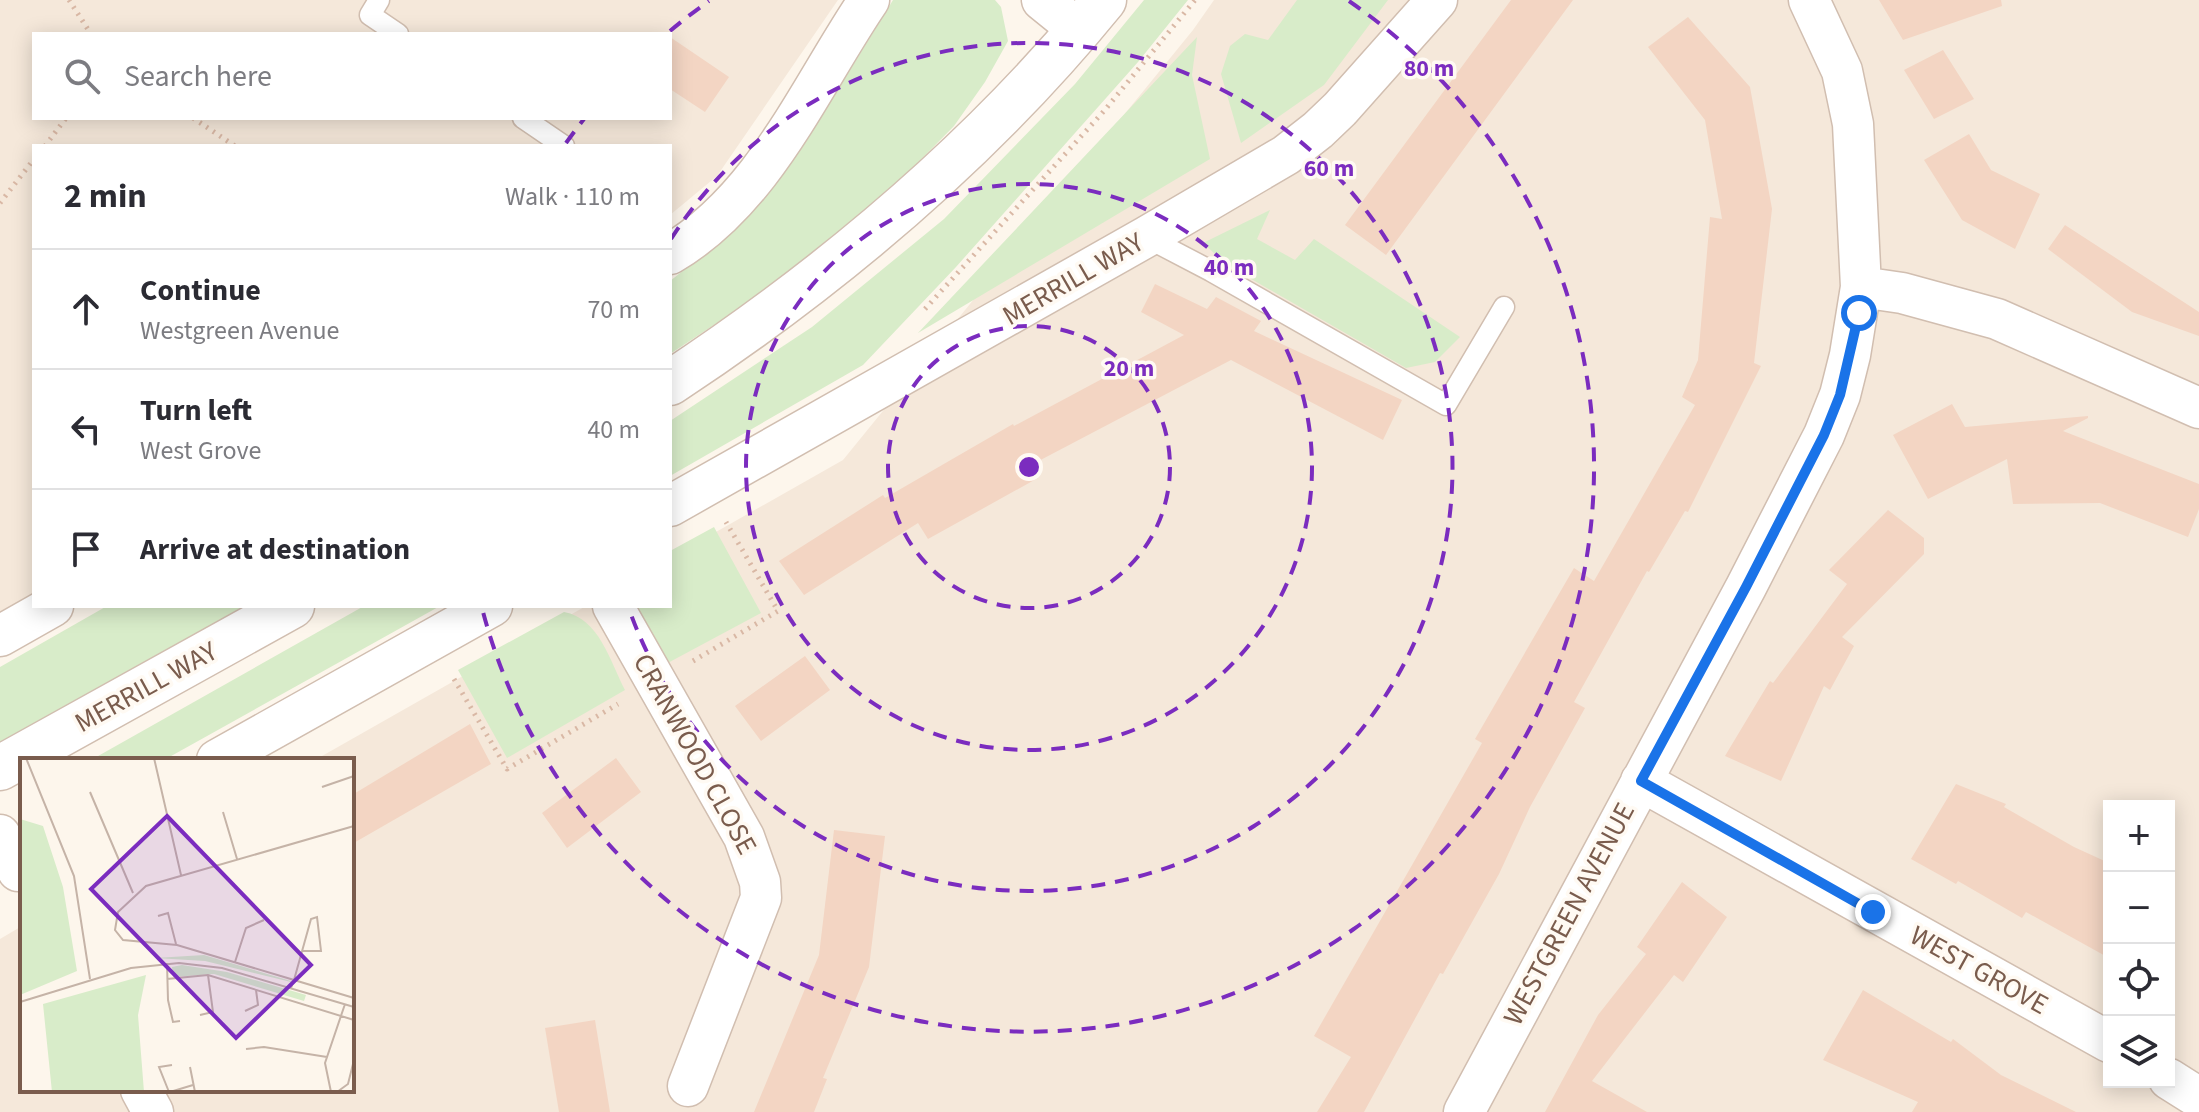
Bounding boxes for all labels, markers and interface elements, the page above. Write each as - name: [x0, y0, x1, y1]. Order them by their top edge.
- search box: [32, 32, 672, 120]
- text: 80 m: [1404, 51, 1454, 86]
- icon: search: [60, 54, 104, 98]
- text: Search here: [124, 55, 272, 98]
- text: 60 m: [1304, 151, 1354, 186]
- text: 2 min: [64, 172, 147, 221]
- text: Walk · 110 m: [505, 178, 640, 215]
- street label: MERRILL WAY: [995, 222, 1152, 336]
- text: 40 m: [1204, 250, 1254, 285]
- text: Continue: [140, 269, 261, 312]
- icon: ahead: [64, 287, 108, 331]
- text: 70 m: [587, 291, 640, 328]
- route start: [1841, 295, 1877, 331]
- text: Westgreen Avenue: [140, 312, 339, 349]
- text: 20 m: [1104, 351, 1154, 386]
- text: Turn left: [140, 389, 252, 432]
- icon: left: [64, 407, 108, 451]
- text: 40 m: [587, 411, 640, 448]
- text: West Grove: [140, 432, 261, 469]
- centre of rings: [1015, 453, 1043, 481]
- icon: arrive: [64, 527, 108, 571]
- text: Arrive at destination: [140, 528, 410, 571]
- street label: MERRILL WAY: [68, 631, 225, 743]
- street label: CRANWOOD CLOSE: [623, 646, 767, 862]
- inset map: [20, 758, 354, 1092]
- street label: WESTGREEN AVENUE: [1493, 796, 1645, 1032]
- map controls: [2103, 800, 2175, 1088]
- button: +: [2103, 800, 2175, 872]
- button: −: [2103, 872, 2175, 944]
- route end: [1855, 894, 1891, 930]
- street label: WEST GROVE: [1903, 916, 2055, 1024]
- button: locate: [2103, 944, 2175, 1016]
- button: layers: [2103, 1016, 2175, 1088]

